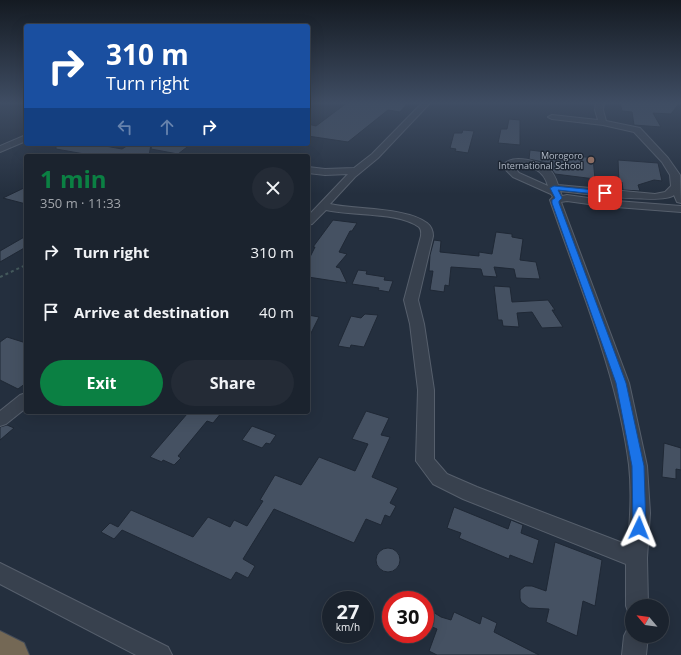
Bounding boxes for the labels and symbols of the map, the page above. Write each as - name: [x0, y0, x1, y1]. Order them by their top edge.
- place label: Morogoro International School: [499, 149, 583, 172]
- marker: Morogoro International School: [586, 155, 596, 165]
- pin: [588, 176, 622, 210]
- position arrow: [618, 507, 660, 549]
- speed limit sign: 30: [382, 591, 434, 643]
- north arrow: [625, 599, 669, 643]

